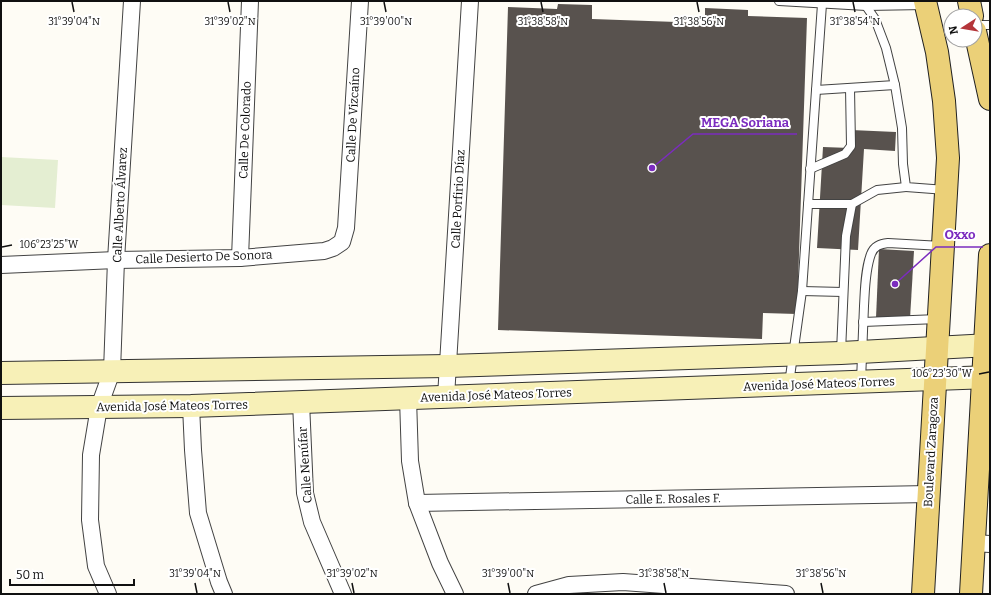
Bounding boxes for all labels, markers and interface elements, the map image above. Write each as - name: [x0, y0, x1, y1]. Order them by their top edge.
- north arrow: [943, 8, 983, 48]
- text: 31°39'04"N: [48, 16, 100, 28]
- text: 31°39'02"N: [204, 16, 256, 28]
- text: 31°39'00"N: [360, 16, 412, 28]
- text: 31°38'58"N: [518, 16, 568, 28]
- text: 31°38'56"N: [674, 16, 724, 28]
- text: 31°38'54"N: [830, 16, 880, 28]
- text: N: [946, 24, 961, 35]
- street label: Calle De Vizcaíno: [344, 67, 362, 163]
- street label: Calle De Colorado: [236, 81, 254, 179]
- callout: MEGA Soriana: [693, 109, 797, 134]
- text: MEGA Soriana: [701, 115, 790, 130]
- street label: Calle Alberto Álvarez: [109, 147, 130, 263]
- street label: Calle Porfirio Díaz: [448, 149, 468, 249]
- callout: Oxxo: [936, 222, 983, 247]
- text: Oxxo: [944, 227, 976, 242]
- text: 106°23'25"W: [20, 239, 79, 251]
- street label: Calle Desierto De Sonora: [135, 248, 273, 266]
- text: 106°23'30"W: [912, 368, 973, 380]
- street label: Avenida José Mateos Torres: [743, 374, 895, 394]
- street label: Avenida José Mateos Torres: [420, 385, 572, 405]
- street label: Boulevard Zaragoza: [921, 396, 941, 507]
- street label: Avenida José Mateos Torres: [96, 398, 248, 414]
- street label: Calle Nenúfar: [295, 426, 315, 504]
- street label: Calle E. Rosales F.: [625, 491, 721, 507]
- scale bar: [10, 561, 134, 587]
- text: 50 m: [16, 568, 45, 582]
- text: 31°39'04"N: [169, 568, 221, 580]
- text: 31°39'02"N: [326, 568, 378, 580]
- text: 31°39'00"N: [482, 568, 534, 580]
- text: 31°38'58"N: [639, 568, 689, 580]
- text: 31°38'56"N: [796, 568, 846, 580]

